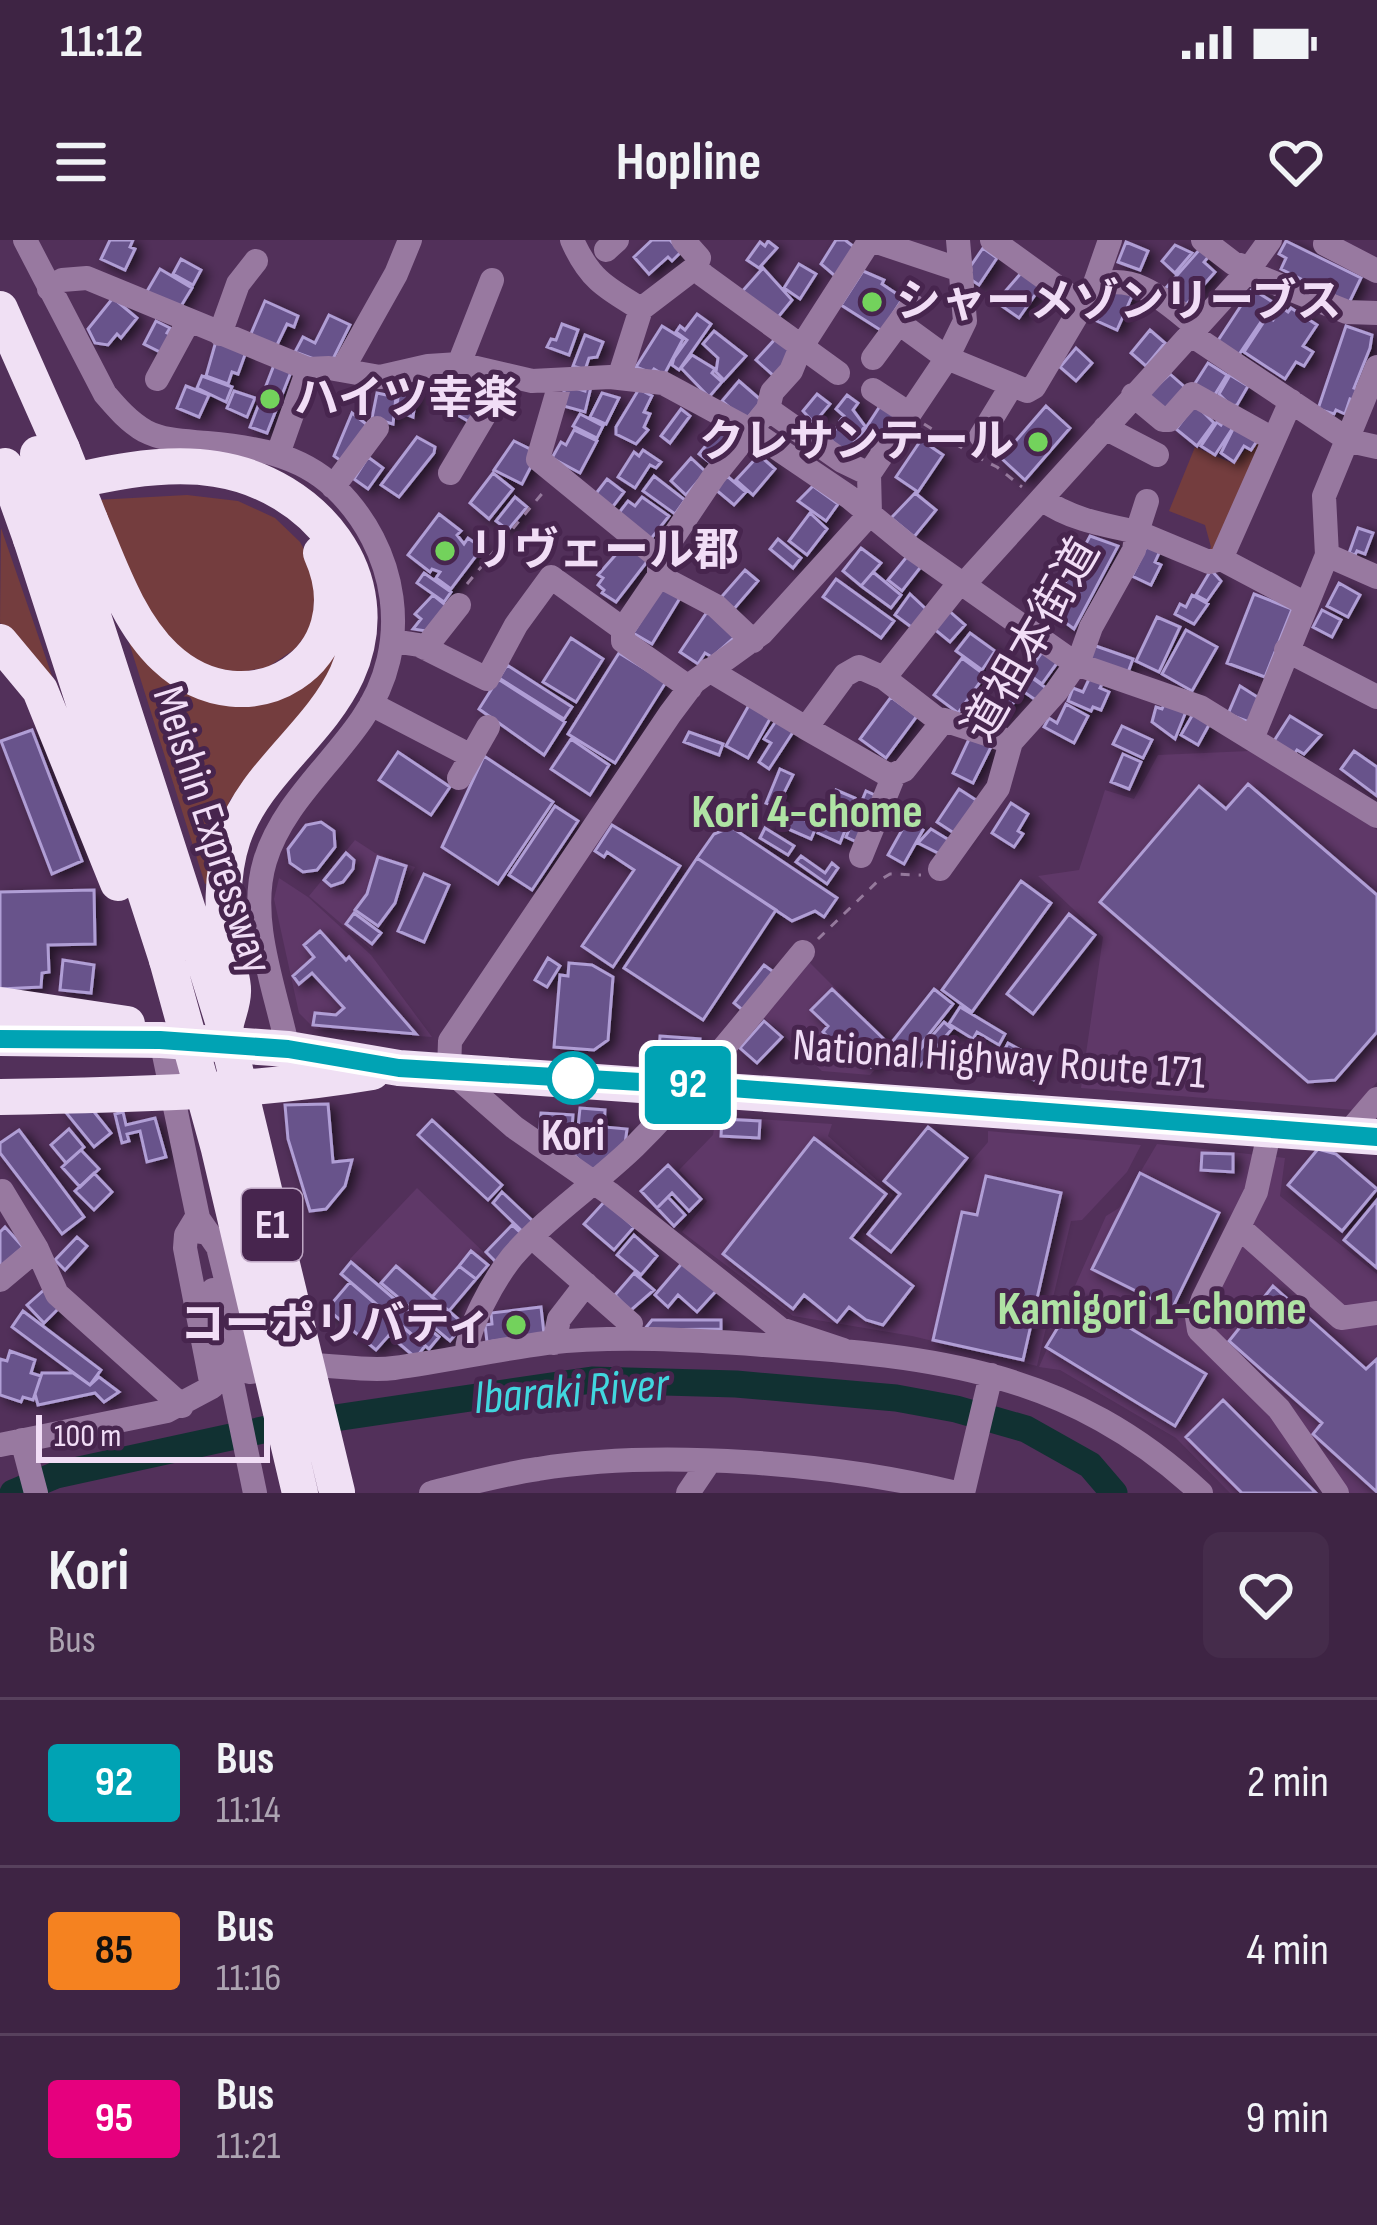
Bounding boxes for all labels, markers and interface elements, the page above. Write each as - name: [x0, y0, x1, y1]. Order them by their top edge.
- text: 11:12: [60, 15, 143, 70]
- icon: menu: [48, 129, 114, 195]
- icon: heart: [1263, 129, 1329, 195]
- text: Hopline: [616, 130, 761, 195]
- place label: シャーメゾンリーブス: [896, 275, 1342, 330]
- marker: シャーメゾンリーブス: [859, 289, 885, 315]
- place label: ハイツ幸楽: [294, 372, 518, 427]
- marker: ハイツ幸楽: [257, 386, 283, 412]
- place label: クレサンテール: [699, 415, 1014, 470]
- marker: クレサンテール: [1025, 429, 1051, 455]
- place label: リヴェール郡: [469, 524, 739, 579]
- street label: 道祖本街道: [952, 529, 1112, 751]
- marker: リヴェール郡: [432, 538, 458, 564]
- street label: Meishin Expressway: [140, 679, 284, 981]
- district label: Kori 4-chome: [691, 784, 923, 841]
- street label: National Highway Route 171: [791, 1018, 1208, 1102]
- line badge: 92: [634, 1046, 742, 1124]
- marker: Kori: [548, 1053, 598, 1103]
- text: 92: [669, 1059, 707, 1110]
- place label: Kori: [541, 1109, 605, 1164]
- road number: E1: [242, 1189, 302, 1261]
- district label: Kamigori 1-chome: [997, 1281, 1307, 1338]
- place label: コーポリバティ: [180, 1298, 492, 1353]
- marker: コーポリバティ: [503, 1312, 529, 1338]
- water label: Ibaraki River: [472, 1357, 672, 1427]
- scale bar: [36, 1409, 270, 1462]
- text: 100 m: [54, 1416, 121, 1456]
- button: heart: [1203, 1532, 1329, 1658]
- text: Kori: [48, 1538, 129, 1606]
- text: Bus: [48, 1617, 96, 1664]
- text: Bus: [216, 1732, 274, 1787]
- text: 2 min: [1247, 1755, 1329, 1810]
- text: 92: [95, 1757, 133, 1808]
- text: 11:14: [216, 1787, 281, 1834]
- text: Bus: [216, 1900, 274, 1955]
- text: 4 min: [1247, 1923, 1329, 1978]
- text: 85: [95, 1925, 133, 1976]
- text: 11:16: [216, 1955, 281, 2002]
- text: Bus: [216, 2068, 274, 2123]
- text: 9 min: [1245, 2091, 1329, 2146]
- text: 95: [95, 2093, 133, 2144]
- text: 11:21: [216, 2123, 281, 2170]

